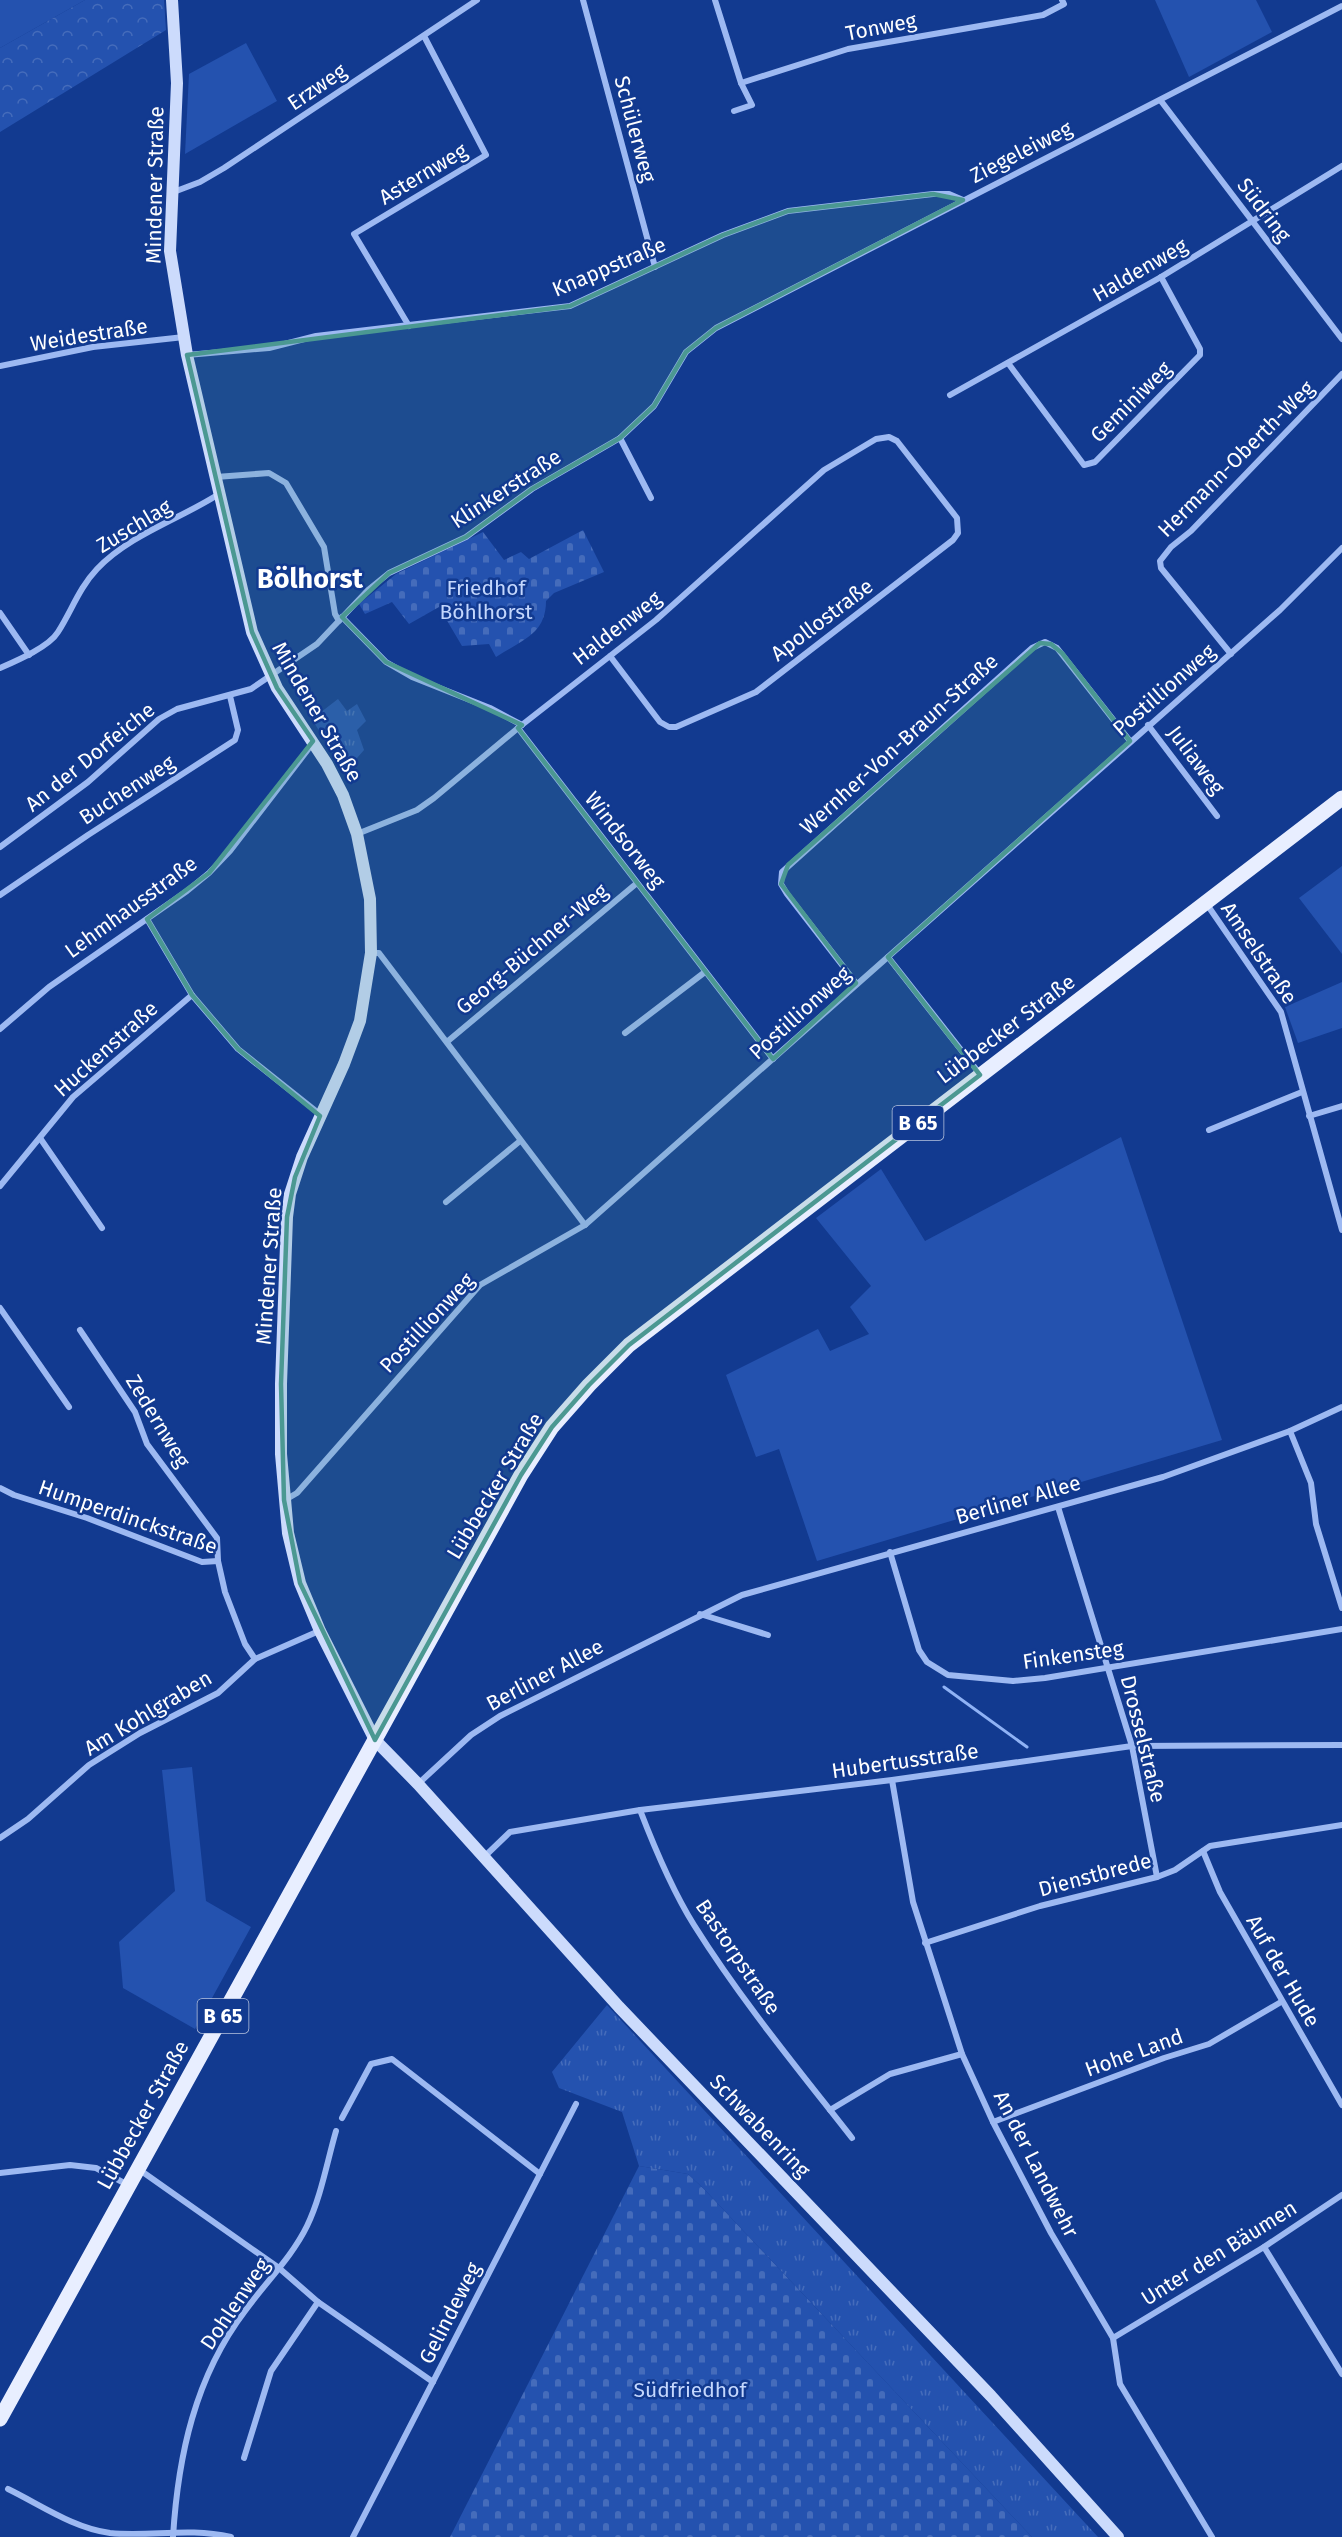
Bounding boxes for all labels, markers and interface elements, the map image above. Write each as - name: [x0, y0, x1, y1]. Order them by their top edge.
- street label: Tonweg: [843, 7, 919, 47]
- street label: Erzweg: [283, 58, 351, 116]
- street label: Schülerweg: [608, 73, 662, 185]
- street label: Mindener Straße: [141, 106, 169, 264]
- street label: Ziegeleiweg: [966, 115, 1077, 189]
- street label: Asternweg: [374, 137, 472, 210]
- street label: Südring: [1232, 173, 1297, 247]
- street label: Knappstraße: [548, 231, 670, 303]
- street label: Haldenweg: [1088, 232, 1192, 308]
- street label: Weidestraße: [28, 313, 150, 357]
- street label: Geminiweg: [1085, 356, 1177, 448]
- street label: Hermann-Oberth-Weg: [1152, 375, 1320, 543]
- street label: Klinkerstraße: [446, 444, 566, 534]
- street label: Zuschlag: [92, 493, 176, 559]
- district label: Bölhorst: [257, 563, 363, 595]
- street label: Apollostraße: [766, 573, 878, 667]
- park label: Friedhof Böhlhorst: [439, 575, 533, 625]
- street label: Haldenweg: [568, 585, 667, 671]
- street label: Mindener Straße: [266, 637, 368, 787]
- street label: Postillionweg: [1107, 638, 1221, 742]
- street label: Wernher-Von-Braun-Straße: [795, 648, 1003, 840]
- street label: An der Dorfeiche: [20, 697, 160, 817]
- street label: Juliaweg: [1162, 720, 1230, 800]
- street label: Buchenweg: [74, 750, 180, 830]
- street label: Windsorweg: [579, 786, 671, 894]
- street label: Lehmhausstraße: [60, 850, 202, 964]
- street label: Georg-Büchner-Weg: [451, 878, 613, 1020]
- street label: Amselstraße: [1215, 897, 1303, 1009]
- street label: Postillionweg: [744, 961, 856, 1065]
- street label: Lübbecker Straße: [932, 969, 1080, 1089]
- street label: Huckenstraße: [49, 996, 163, 1102]
- road number: B 65: [892, 1106, 944, 1140]
- street label: Mindener Straße: [251, 1186, 287, 1346]
- street label: Postillionweg: [374, 1268, 480, 1378]
- street label: Zedernweg: [120, 1370, 196, 1472]
- street label: Lübbecker Straße: [441, 1408, 549, 1564]
- street label: Berliner Allee: [952, 1470, 1084, 1530]
- street label: Humperdinckstraße: [35, 1474, 221, 1560]
- street label: Berliner Allee: [482, 1633, 608, 1717]
- street label: Finkensteg: [1021, 1635, 1125, 1675]
- street label: Am Kohlgraben: [79, 1665, 217, 1761]
- street label: Drosselstraße: [1115, 1673, 1171, 1805]
- street label: Hubertusstraße: [830, 1738, 980, 1784]
- street label: Dienstbrede: [1036, 1847, 1154, 1903]
- street label: Bastorpstraße: [690, 1894, 786, 2020]
- street label: Auf der Hude: [1240, 1910, 1326, 2032]
- road number: B 65: [198, 1999, 248, 2033]
- street label: Hohe Land: [1081, 2023, 1187, 2083]
- street label: Lübbecker Straße: [91, 2036, 195, 2194]
- street label: Schwabenring: [704, 2069, 816, 2183]
- street label: An der Landwehr: [988, 2086, 1084, 2242]
- street label: Unter den Bäumen: [1136, 2195, 1302, 2311]
- street label: Dohlenweg: [195, 2253, 275, 2355]
- street label: Gelindeweg: [413, 2258, 487, 2368]
- park label: Südfriedhof: [634, 2377, 748, 2403]

